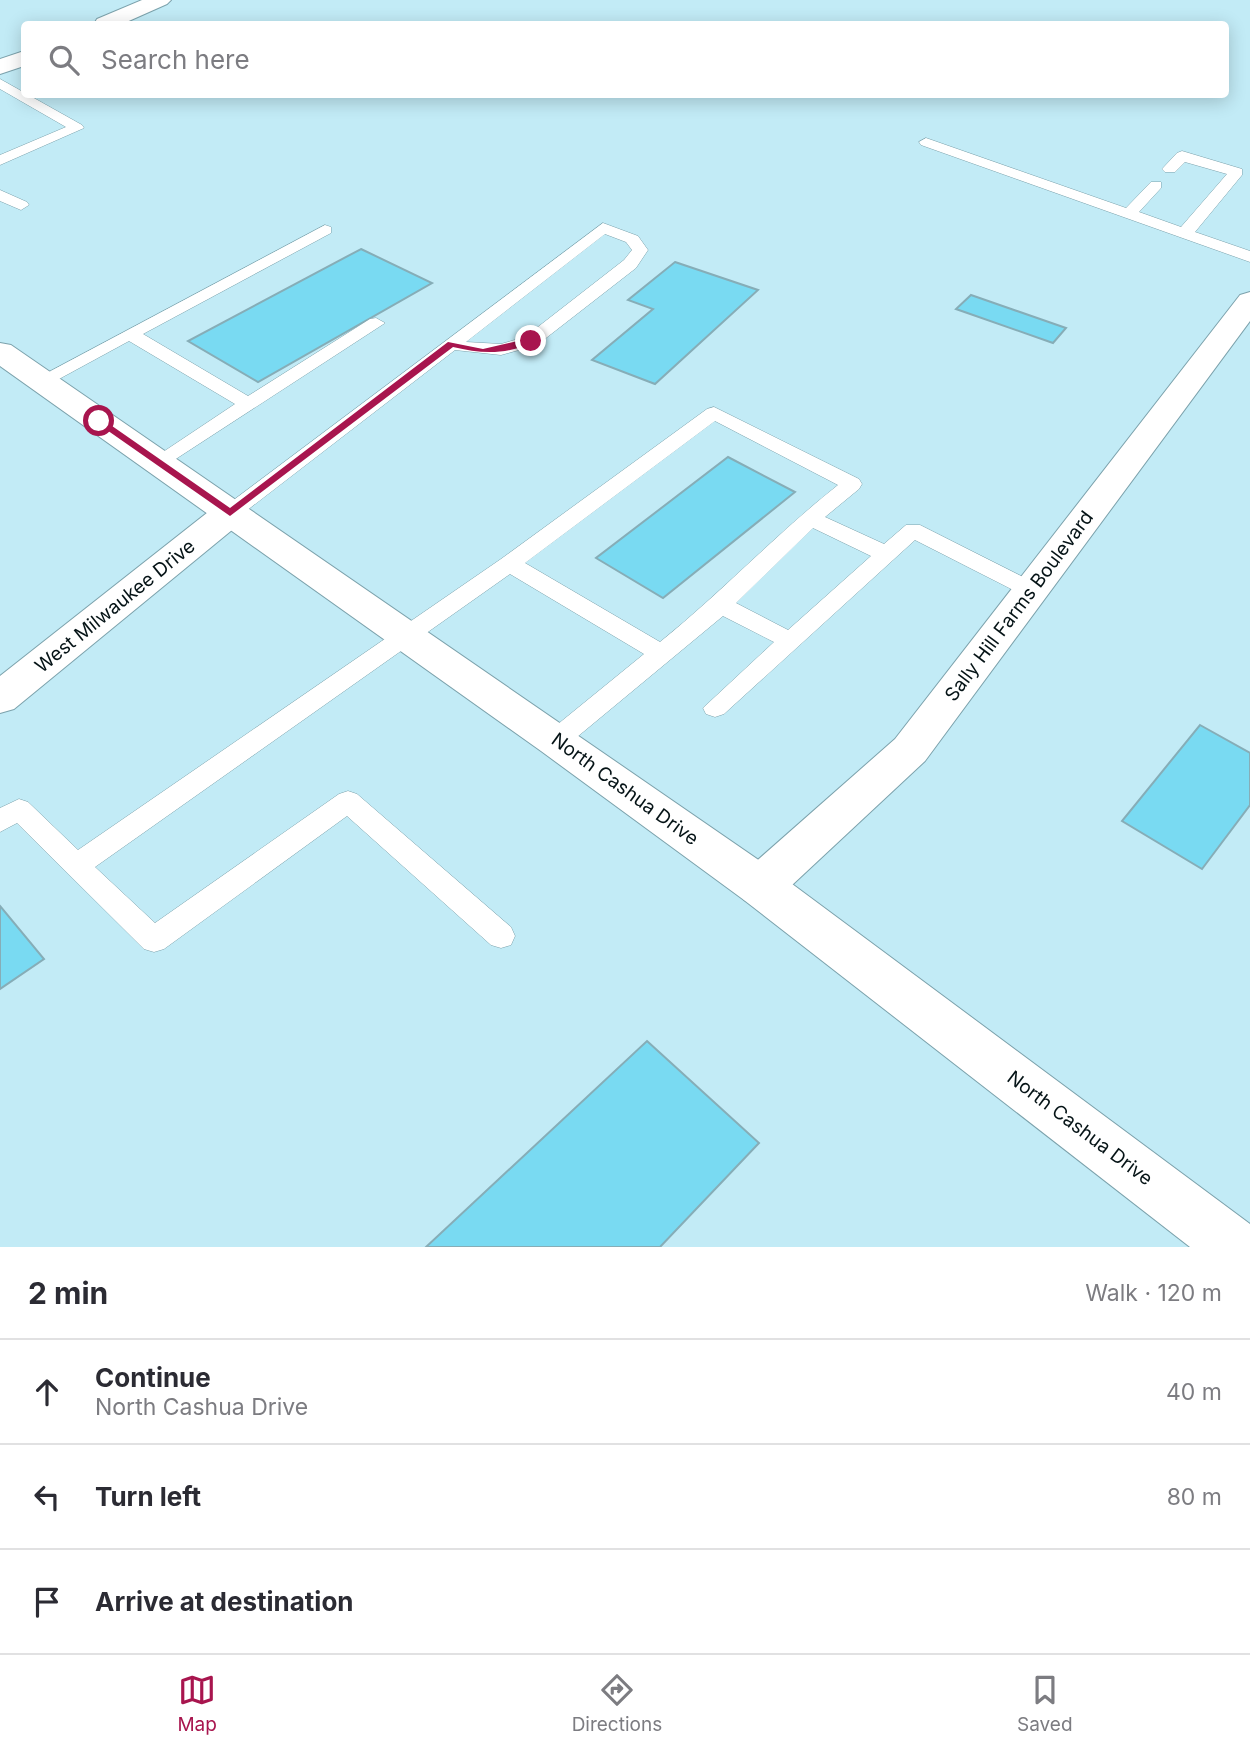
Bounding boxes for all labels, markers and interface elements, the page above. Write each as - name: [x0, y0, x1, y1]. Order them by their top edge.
- search box: [21, 21, 1229, 98]
- icon: search: [45, 41, 83, 79]
- text: Search here: [101, 44, 250, 75]
- route end: [515, 325, 546, 356]
- route start: [83, 405, 114, 436]
- street label: Sally Hill Farms Boulevard: [940, 506, 1098, 706]
- street label: West Milwaukee Drive: [30, 534, 200, 678]
- street label: North Cashua Drive: [547, 728, 703, 850]
- street label: North Cashua Drive: [1003, 1066, 1157, 1190]
- text: 2 min: [28, 1275, 108, 1311]
- text: Walk · 120 m: [1085, 1279, 1222, 1307]
- text: Continue: [95, 1362, 211, 1393]
- icon: ahead: [28, 1373, 66, 1411]
- text: 40 m: [1166, 1378, 1222, 1406]
- text: North Cashua Drive: [95, 1393, 308, 1421]
- icon: left: [28, 1478, 66, 1516]
- text: Turn left: [95, 1481, 201, 1512]
- text: 80 m: [1167, 1483, 1222, 1511]
- icon: arrive: [28, 1583, 66, 1621]
- text: Arrive at destination: [95, 1586, 354, 1617]
- tab: Map: [177, 1671, 217, 1736]
- tab: Directions: [572, 1671, 662, 1736]
- tab: Saved: [1017, 1671, 1073, 1736]

